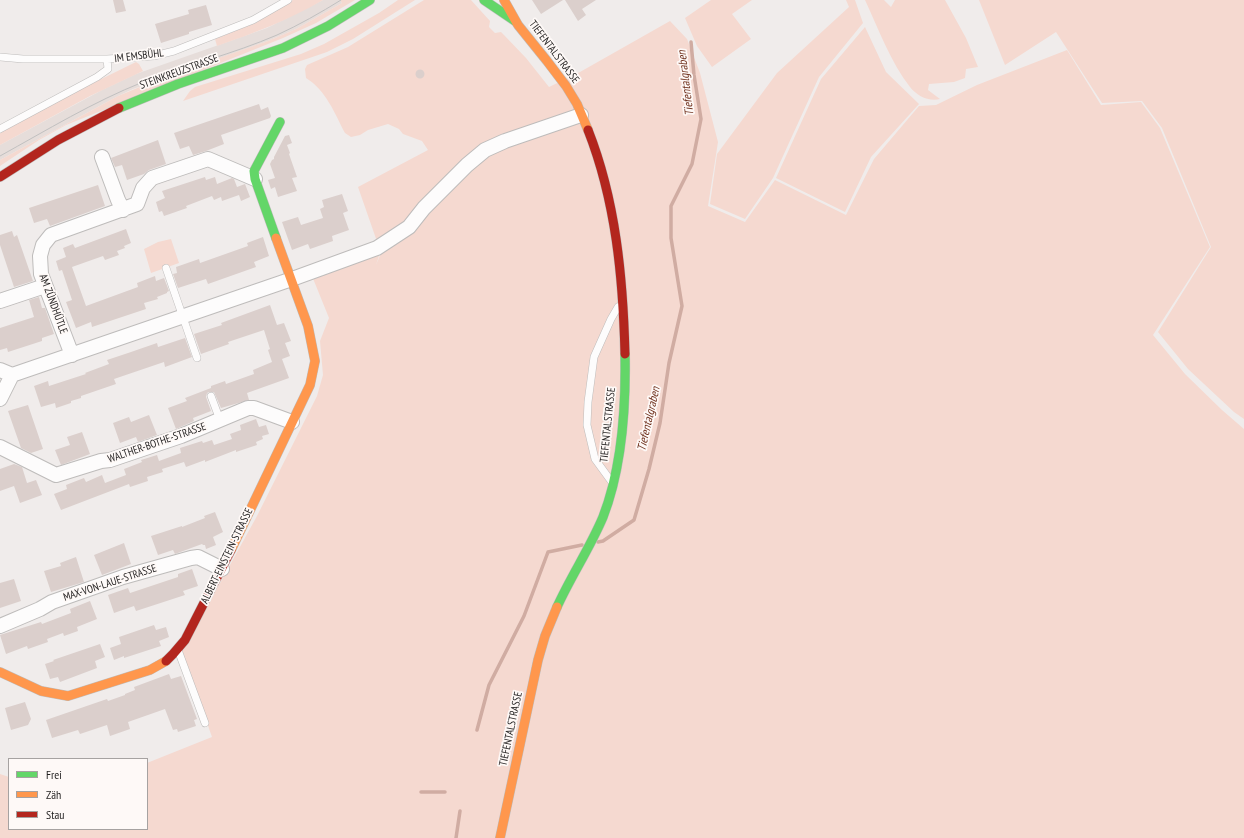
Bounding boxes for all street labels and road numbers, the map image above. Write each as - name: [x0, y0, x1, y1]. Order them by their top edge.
- street label: TIEFENTALSTRASSE: [526, 18, 582, 86]
- street label: IM EMSBÜHL: [114, 46, 164, 66]
- street label: STEINKREUZSTRASSE: [138, 52, 220, 92]
- street label: AM ZÜNDHÜTLE: [36, 272, 70, 336]
- street label: TIEFENTALSTRASSE: [597, 387, 619, 463]
- street label: WALTHER-BOTHE-STRASSE: [106, 420, 208, 466]
- street label: ALBERT-EINSTEIN-STRASSE: [198, 506, 256, 606]
- street label: MAX-VON-LAUE-STRASSE: [62, 562, 158, 604]
- street label: TIEFENTALSTRASSE: [497, 691, 525, 767]

